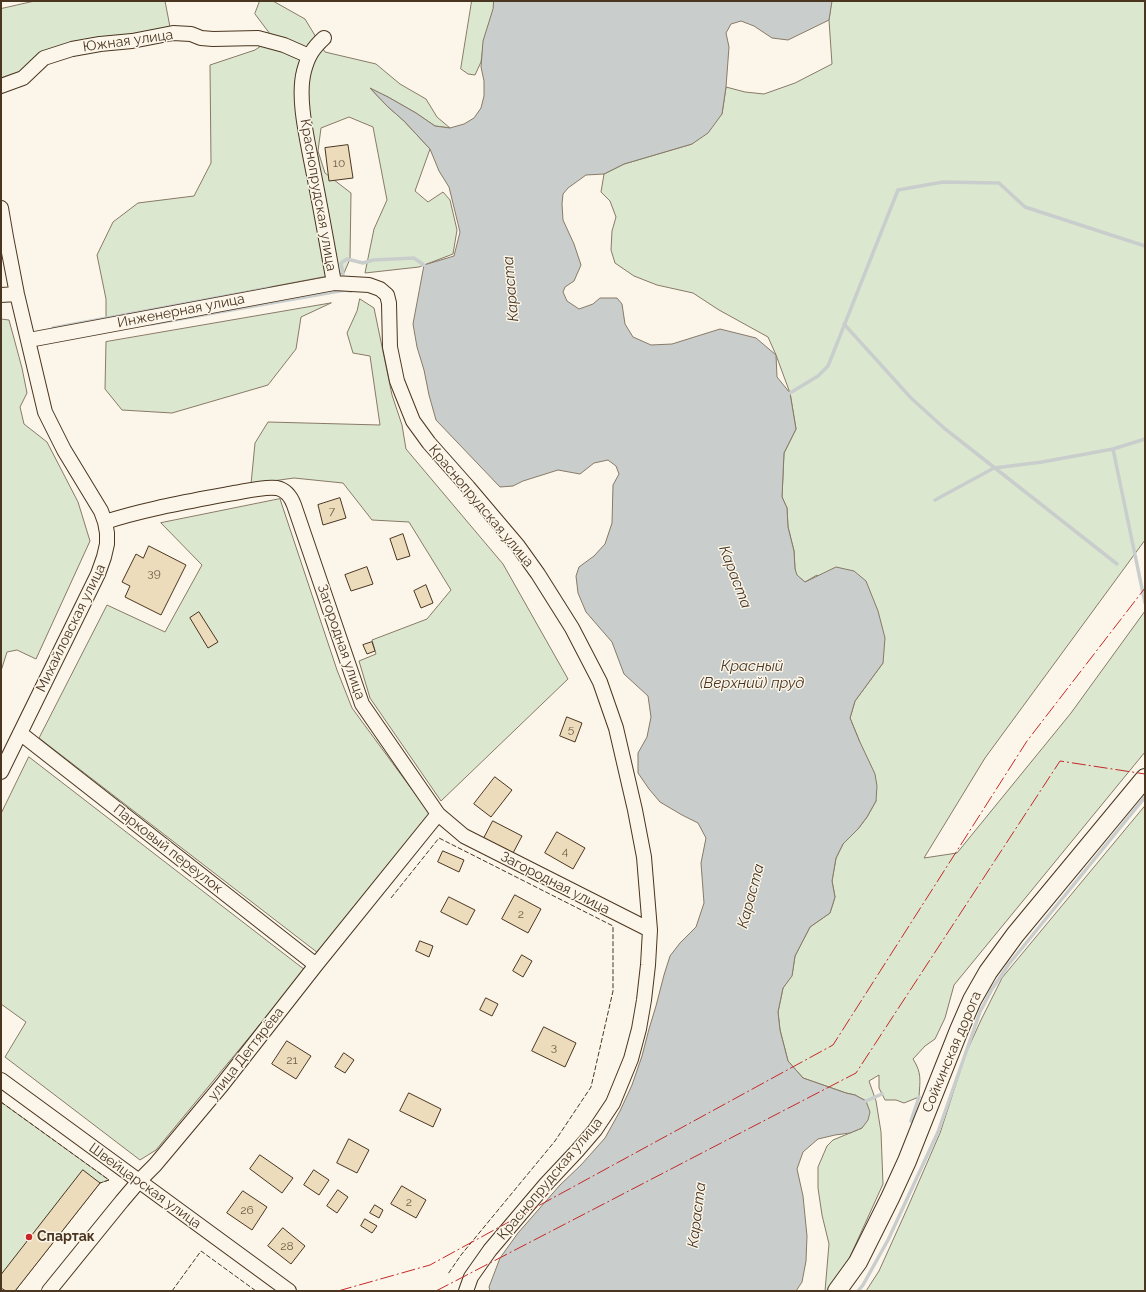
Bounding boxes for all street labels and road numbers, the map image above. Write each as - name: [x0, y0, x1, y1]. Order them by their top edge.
- street label: Южная улица: [82, 26, 174, 56]
- street label: Краснопрудская улица: [296, 118, 340, 272]
- street label: Инженерная улица: [116, 290, 246, 332]
- street label: Краснопрудская улица: [425, 441, 537, 571]
- street label: Михайловская улица: [33, 561, 109, 695]
- street label: Загородная улица: [313, 582, 369, 702]
- street label: Парковый переулок: [110, 801, 226, 897]
- street label: Загородная улица: [497, 848, 613, 918]
- street label: Сойкинская дорога: [919, 989, 985, 1115]
- street label: улица Дегтярёва: [204, 1004, 288, 1104]
- street label: Краснопрудская улица: [494, 1114, 606, 1244]
- street label: Швейцарская улица: [86, 1140, 204, 1232]

